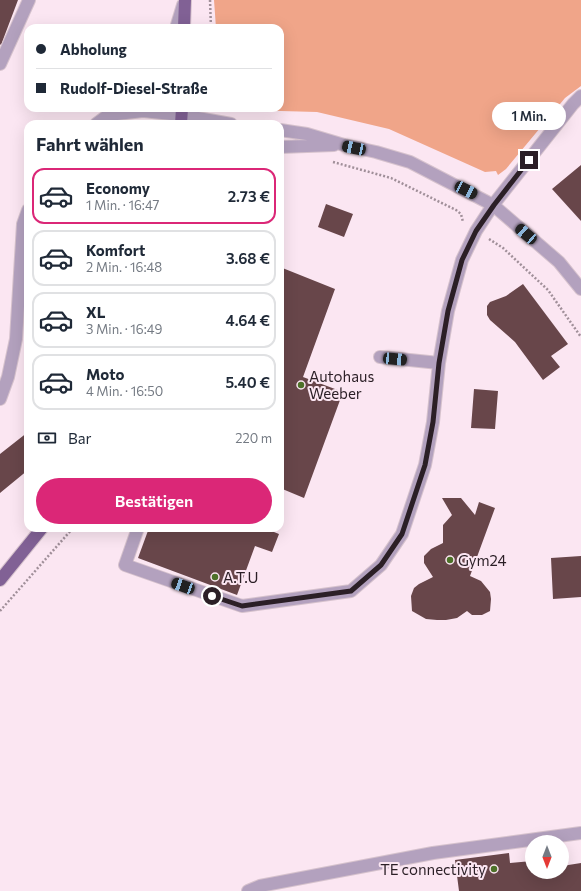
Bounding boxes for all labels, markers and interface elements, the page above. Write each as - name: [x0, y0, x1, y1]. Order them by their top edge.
- text: Abholung: [60, 40, 127, 58]
- text: Rudolf-Diesel-Straße: [60, 79, 208, 97]
- callout: 1 Min.: [492, 102, 566, 130]
- text: 1 Min.: [511, 108, 547, 124]
- text: Fahrt wählen: [36, 133, 144, 155]
- car: [341, 140, 367, 156]
- route end: [520, 151, 538, 169]
- icon: car: [38, 178, 74, 214]
- text: Economy: [86, 179, 150, 197]
- car: [453, 179, 479, 201]
- text: 2.73 €: [228, 187, 270, 205]
- text: 1 Min. · 16:47: [86, 197, 159, 213]
- car: [513, 222, 539, 246]
- icon: car: [38, 240, 74, 276]
- text: Komfort: [86, 241, 145, 259]
- text: 3.68 €: [226, 249, 270, 267]
- text: 2 Min. · 16:48: [86, 259, 162, 275]
- icon: car: [38, 302, 74, 338]
- text: XL: [86, 303, 105, 321]
- text: 4.64 €: [226, 311, 270, 329]
- text: 3 Min. · 16:49: [86, 321, 162, 337]
- car: [383, 352, 407, 366]
- icon: car: [38, 364, 74, 400]
- text: Moto: [86, 365, 125, 383]
- place label: Autohaus Weeber: [309, 367, 374, 402]
- text: 5.40 €: [225, 373, 270, 391]
- marker: Autohaus Weeber: [296, 380, 306, 390]
- text: 4 Min. · 16:50: [86, 383, 163, 399]
- icon: cash: [36, 427, 58, 449]
- text: Bar: [68, 429, 92, 447]
- text: 220 m: [235, 430, 272, 446]
- button: Bestätigen: [36, 478, 272, 524]
- place label: Gym24: [458, 551, 507, 569]
- marker: Gym24: [445, 555, 455, 565]
- place label: A.T.U: [223, 568, 259, 586]
- marker: A.T.U: [210, 572, 220, 582]
- car: [170, 576, 196, 596]
- route start: [203, 587, 221, 605]
- north arrow: [525, 835, 569, 879]
- map controls: [525, 835, 569, 879]
- place label: TE connectivity: [380, 860, 486, 878]
- marker: TE connectivity: [489, 864, 499, 874]

